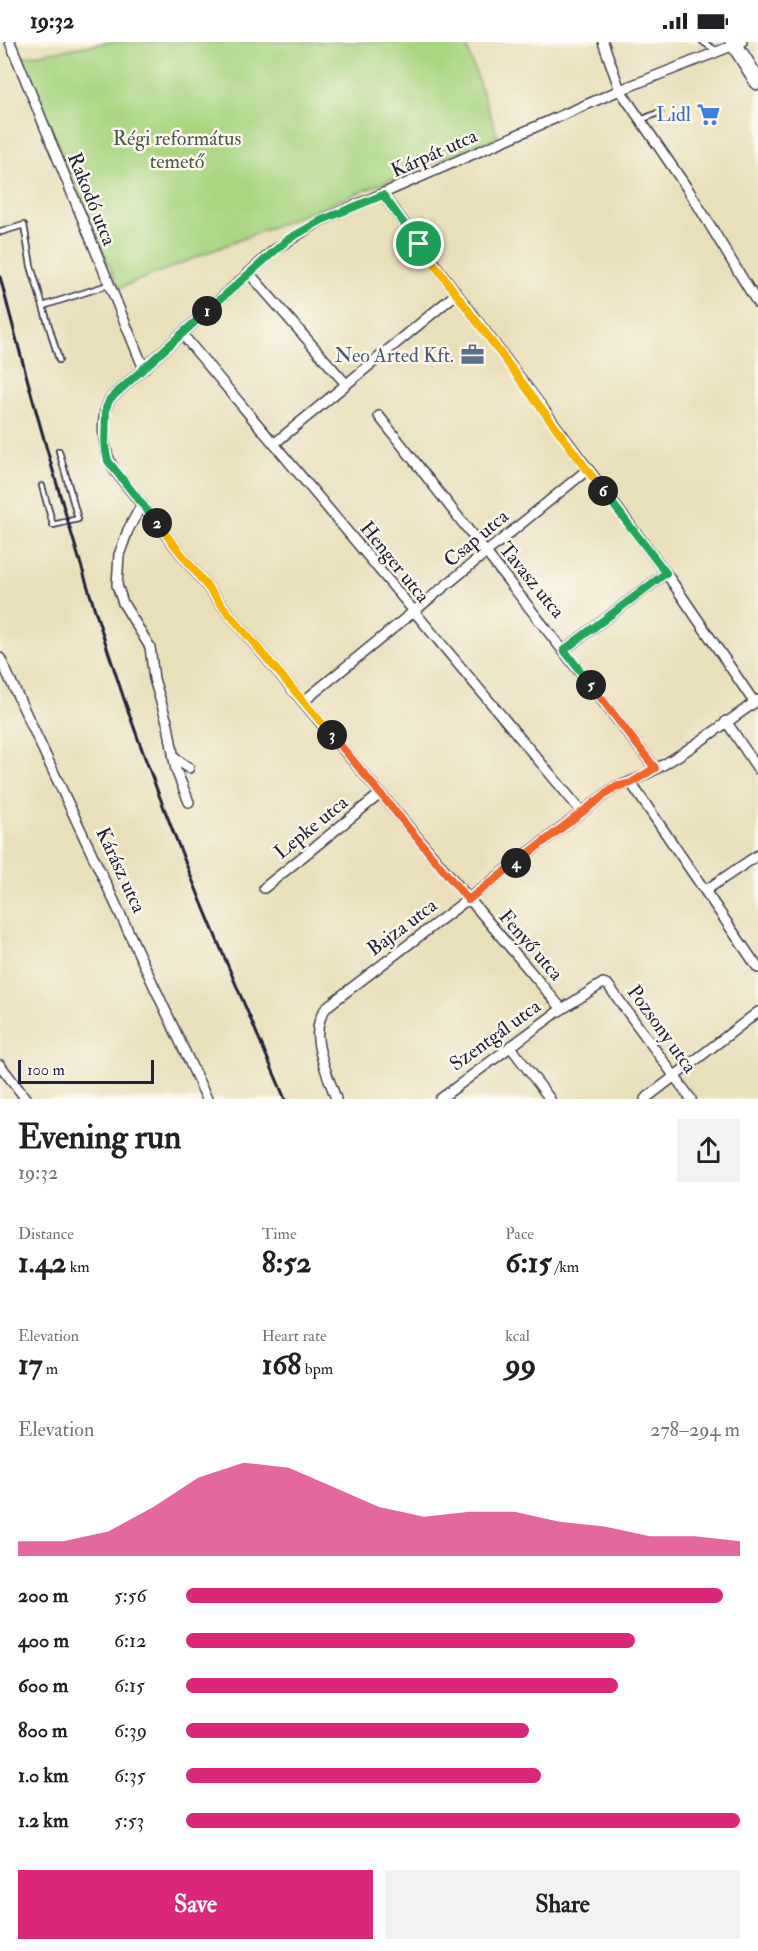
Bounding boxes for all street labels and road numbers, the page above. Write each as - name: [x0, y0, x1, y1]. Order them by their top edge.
- street label: Kárpát utca: [387, 123, 482, 184]
- street label: Rakodó utca: [62, 149, 122, 250]
- street label: Csap utca: [438, 503, 515, 573]
- street label: Henger utca: [355, 516, 436, 608]
- street label: Tavasz utca: [494, 537, 571, 624]
- street label: Lepke utca: [269, 789, 354, 865]
- street label: Kárász utca: [90, 823, 152, 917]
- street label: Bajza utca: [362, 892, 443, 961]
- street label: Fenyő utca: [493, 904, 569, 986]
- street label: Pozsony utca: [622, 980, 703, 1079]
- street label: Szentgál utca: [445, 993, 546, 1076]

